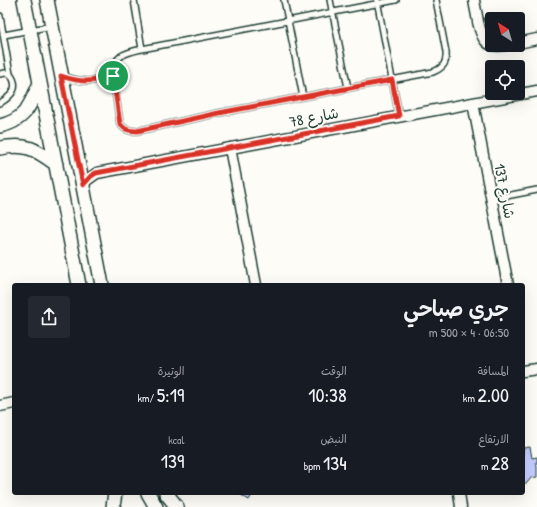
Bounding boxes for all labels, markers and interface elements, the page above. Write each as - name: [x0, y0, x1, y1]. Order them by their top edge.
- north arrow: [485, 12, 525, 52]
- map controls: [485, 12, 525, 100]
- pin: [96, 59, 130, 93]
- button: locate: [485, 60, 525, 100]
- icon: arrive: [102, 65, 124, 87]
- street label: شارع 78: [288, 102, 340, 132]
- street label: شارع 137: [489, 162, 521, 220]
- text: جري صباحي: [403, 293, 509, 323]
- button: share: [28, 296, 70, 338]
- text: 06:50 · 4 × 500 m: [429, 323, 509, 341]
- text: الوتيرة: [158, 364, 184, 378]
- text: الوقت: [321, 364, 347, 378]
- text: المسافة: [478, 364, 509, 378]
- text: 5:19: [157, 381, 184, 408]
- text: 10:38: [308, 381, 347, 408]
- text: 2.00: [477, 381, 509, 408]
- text: /km: [137, 391, 157, 405]
- text: km: [463, 391, 477, 405]
- text: النبض: [320, 432, 347, 446]
- text: الارتفاع: [478, 432, 509, 446]
- text: kcal: [168, 433, 184, 447]
- text: 139: [161, 447, 184, 474]
- text: 134: [323, 449, 347, 476]
- text: 28: [491, 449, 509, 476]
- text: bpm: [304, 459, 323, 473]
- text: m: [481, 459, 491, 473]

